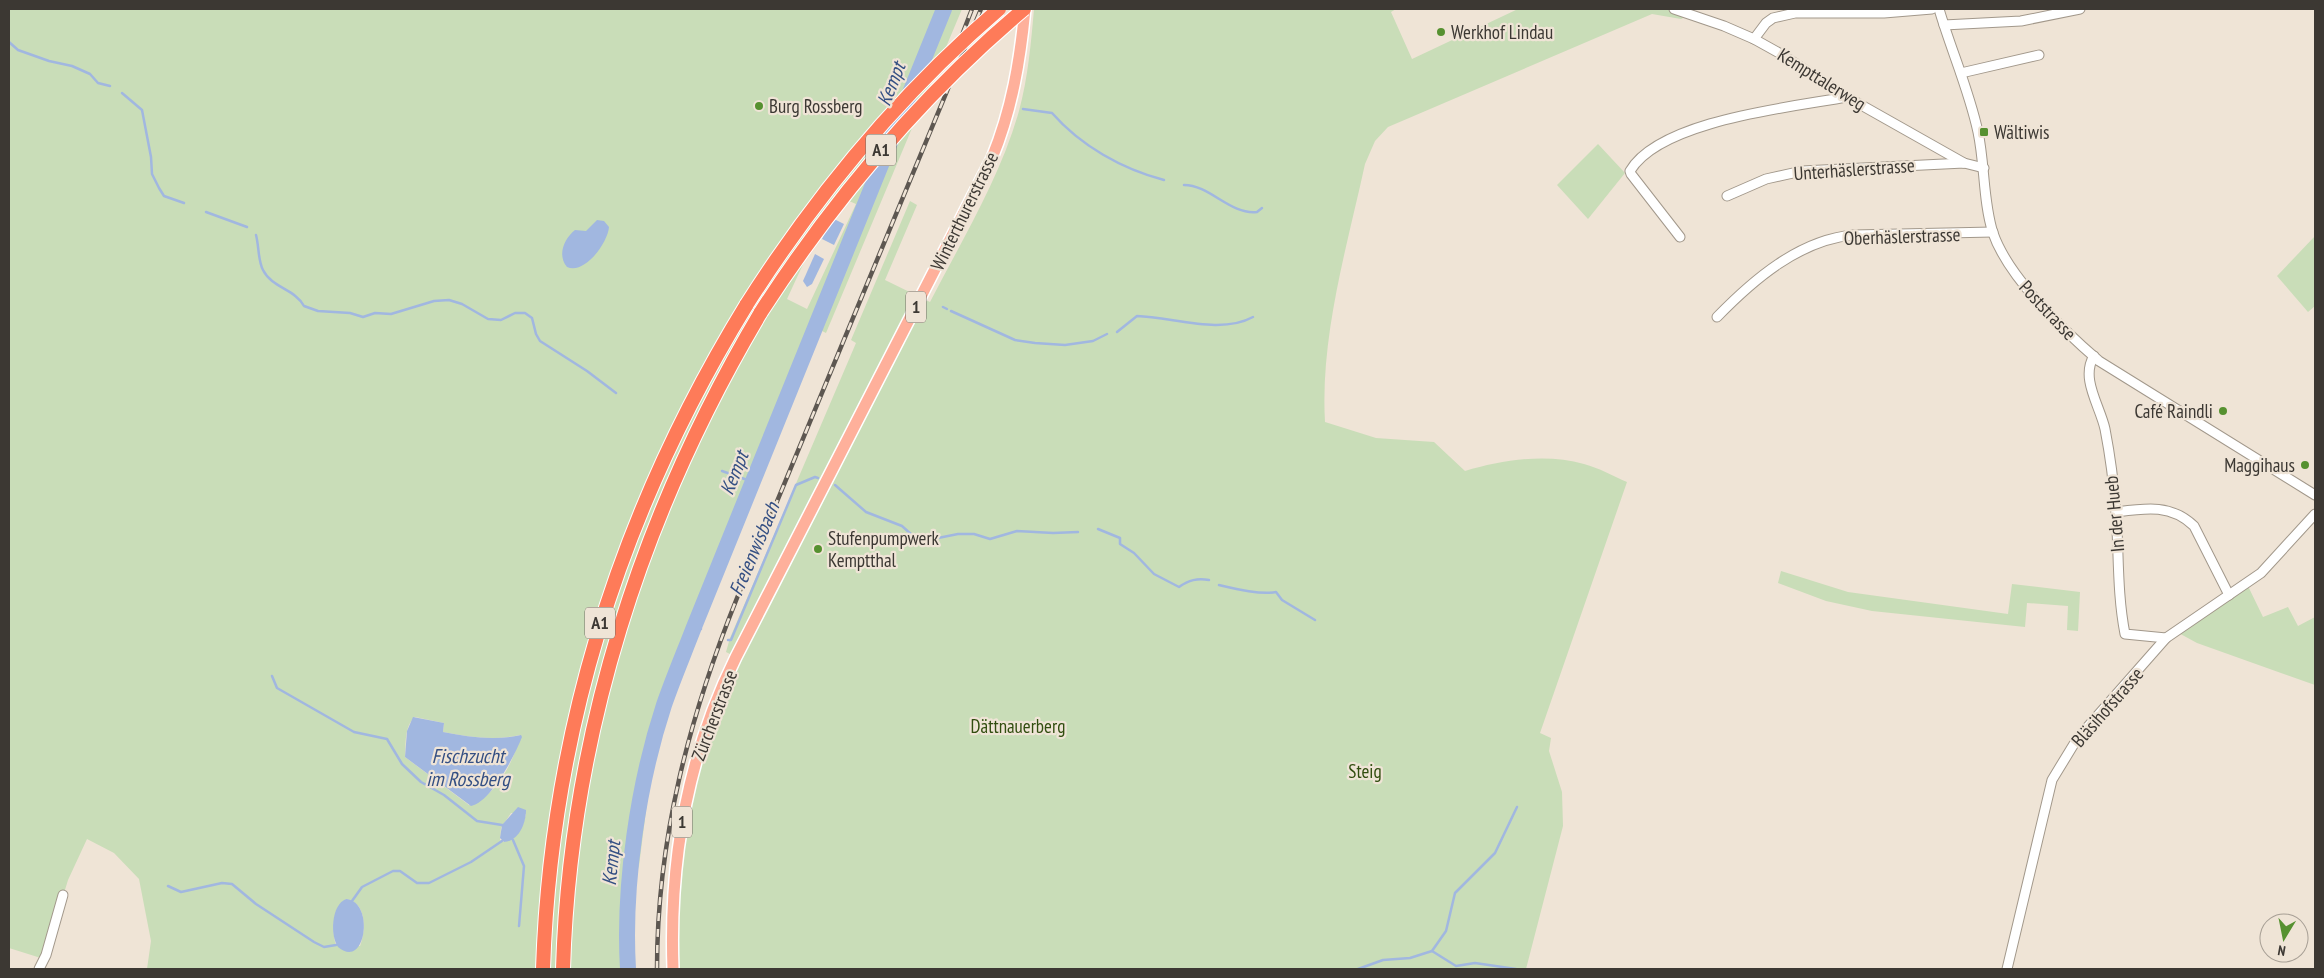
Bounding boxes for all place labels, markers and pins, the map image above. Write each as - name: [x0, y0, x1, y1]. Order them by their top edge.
- place label: Werkhof Lindau: [1451, 20, 1553, 44]
- marker: Werkhof Lindau: [1435, 26, 1447, 38]
- place label: Burg Rossberg: [769, 94, 863, 118]
- marker: Burg Rossberg: [753, 100, 765, 112]
- place label: Wältiwis: [1994, 120, 2049, 144]
- marker: Wältiwis: [1978, 126, 1990, 138]
- place label: Café Raindli: [2134, 399, 2213, 423]
- marker: Café Raindli: [2217, 405, 2229, 417]
- place label: Maggihaus: [2224, 453, 2295, 477]
- marker: Maggihaus: [2299, 459, 2311, 471]
- place label: Stufenpumpwerk Kemptthal: [828, 526, 940, 572]
- marker: Stufenpumpwerk Kemptthal: [812, 543, 824, 555]

